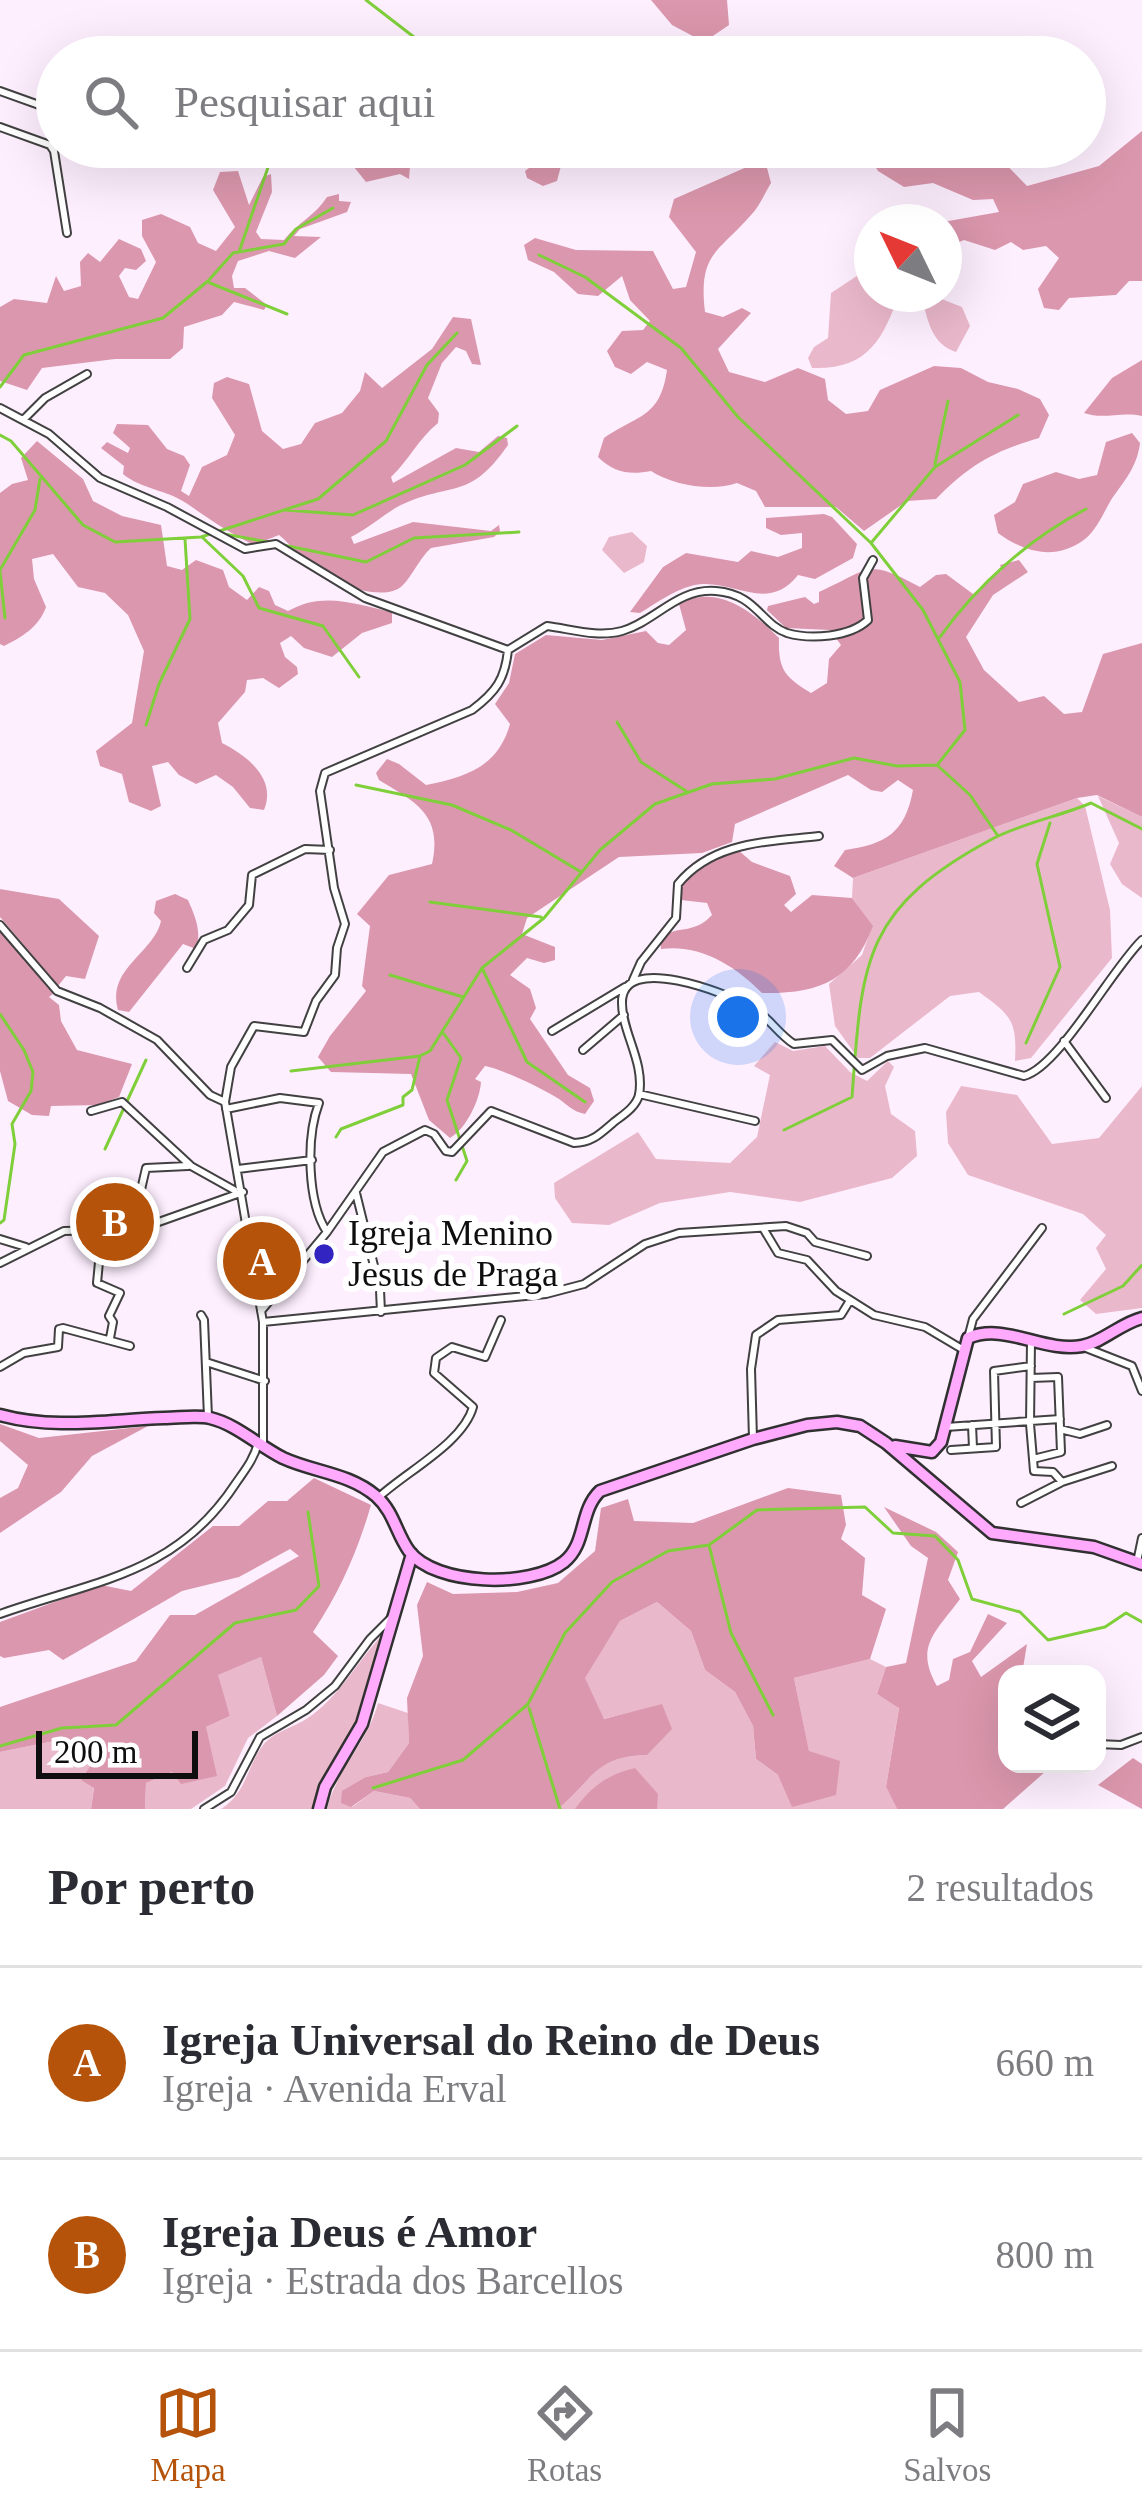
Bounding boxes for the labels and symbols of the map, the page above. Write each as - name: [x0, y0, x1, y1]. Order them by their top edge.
- north arrow: [854, 204, 962, 312]
- your location: [708, 987, 768, 1047]
- pin: B: [76, 1177, 154, 1267]
- place label: Igreja Menino Jesus de Praga: [348, 1213, 558, 1294]
- pin: A: [223, 1216, 301, 1306]
- marker: Igreja Menino Jesus de Praga: [311, 1241, 337, 1267]
- scale bar: [36, 1725, 198, 1778]

